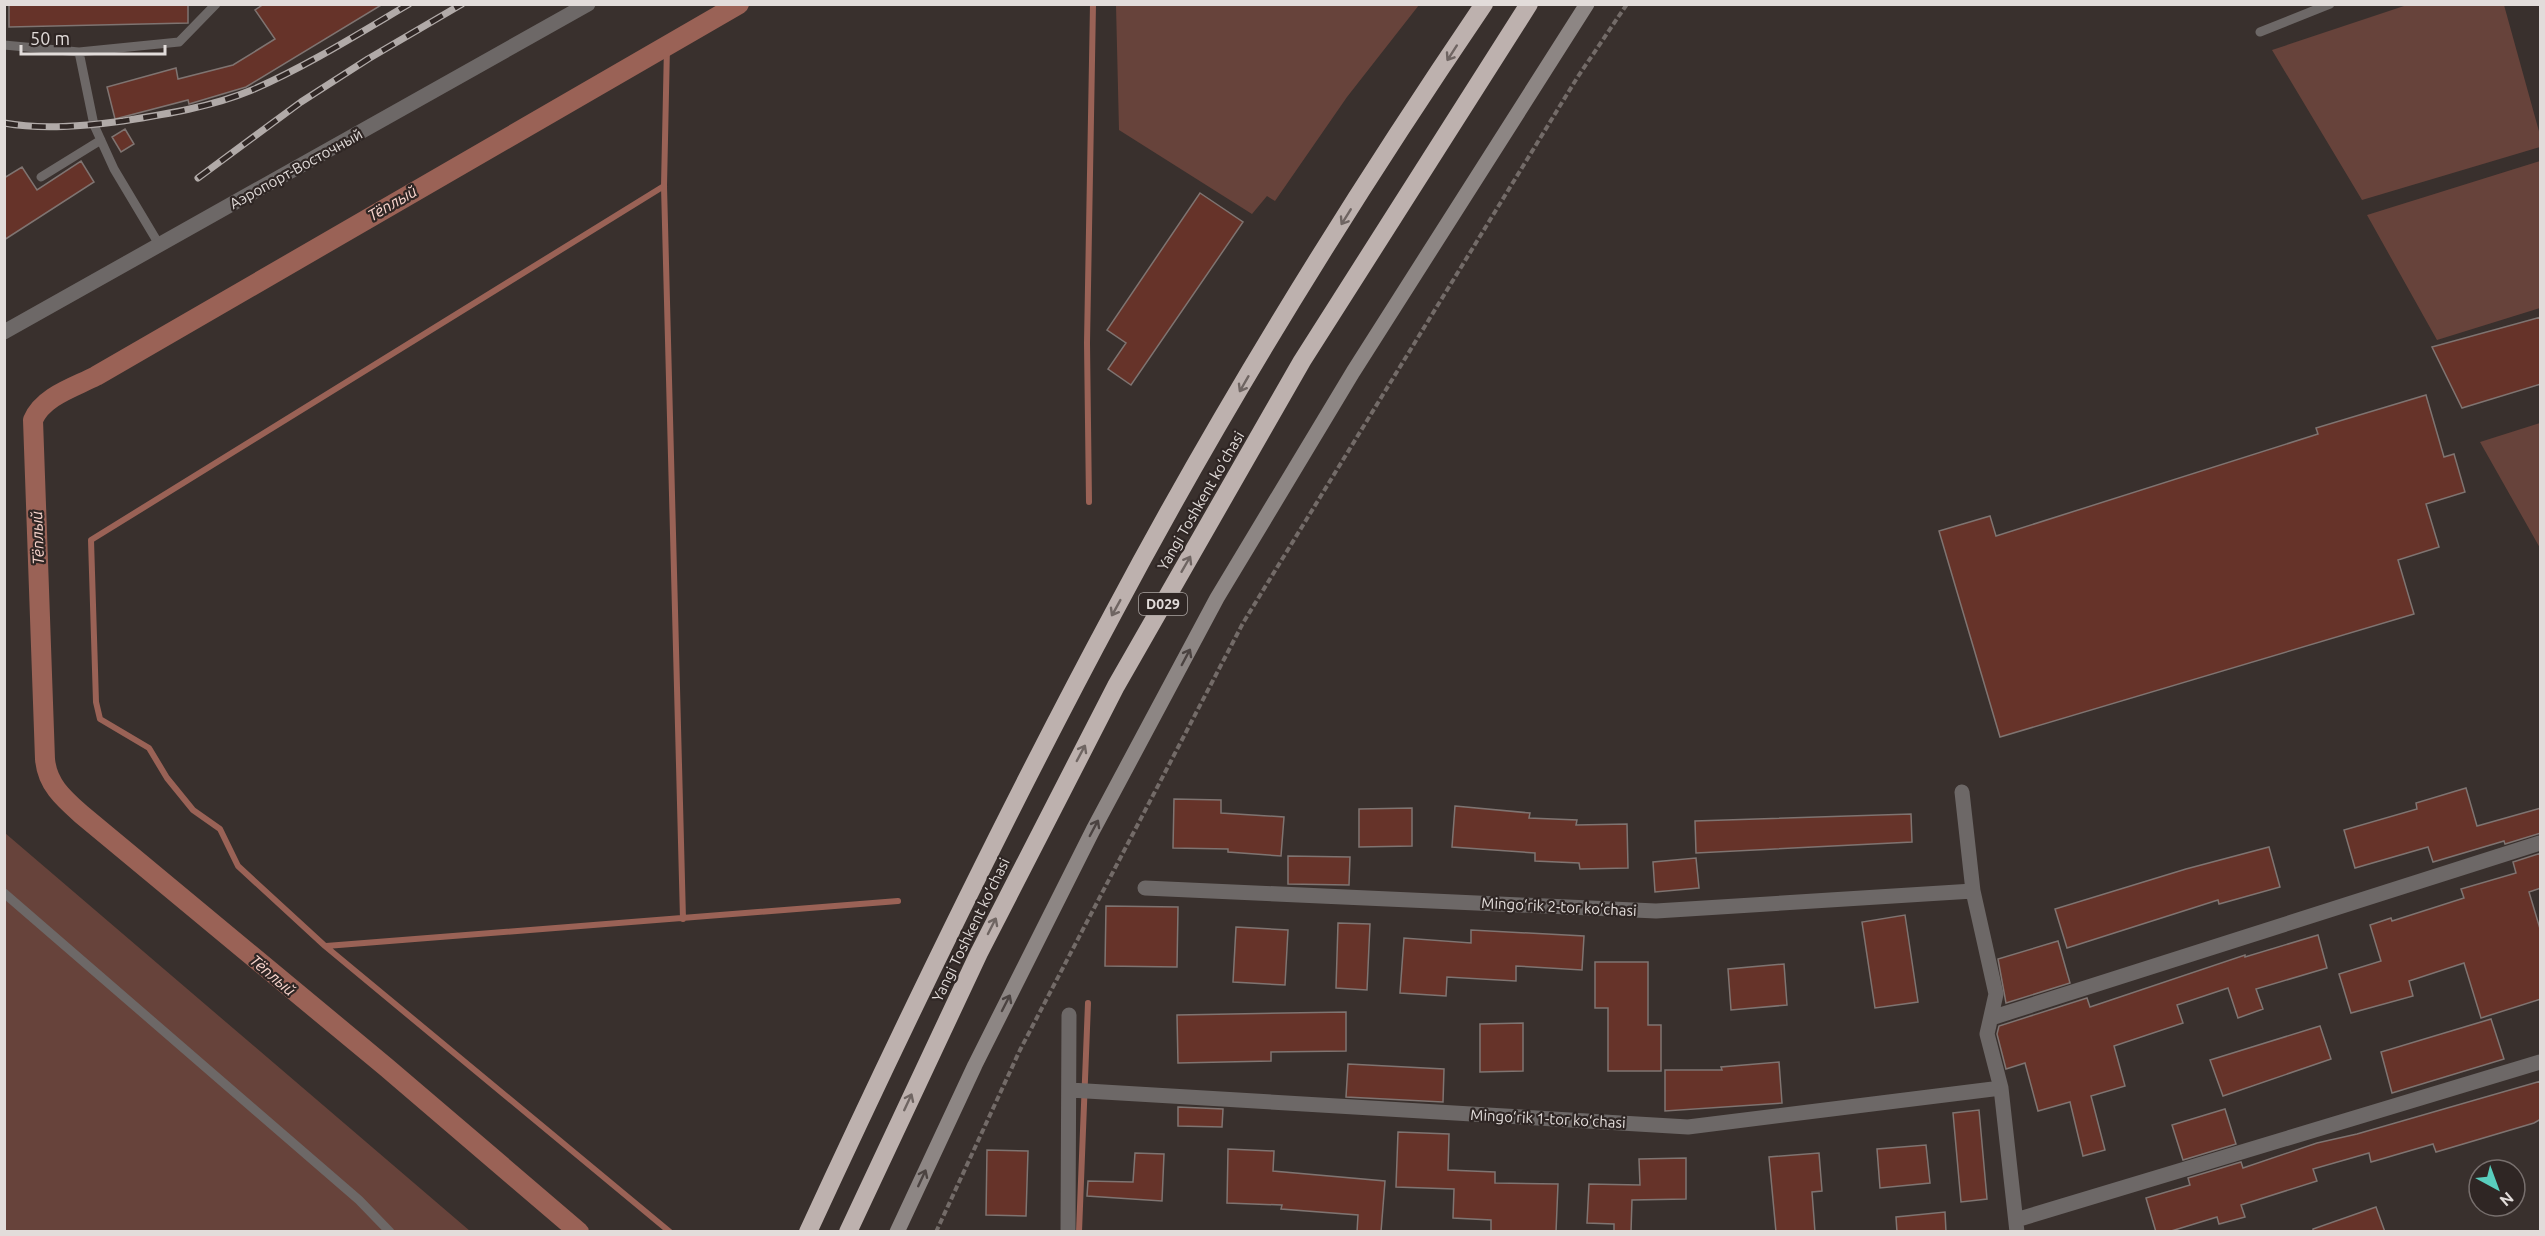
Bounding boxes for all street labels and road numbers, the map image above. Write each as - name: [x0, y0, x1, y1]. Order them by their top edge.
- street label: Аэропорт-Восточный: [226, 125, 365, 212]
- street label: Yangi Toshkent ko‘chasi: [1154, 428, 1247, 573]
- road number: D029: [1139, 593, 1187, 615]
- street label: Yangi Toshkent ko‘chasi: [928, 855, 1013, 1004]
- street label: Mingo‘rik 2-tor ko‘chasi: [1481, 894, 1637, 919]
- street label: Mingo‘rik 1-tor ko‘chasi: [1470, 1106, 1626, 1131]

